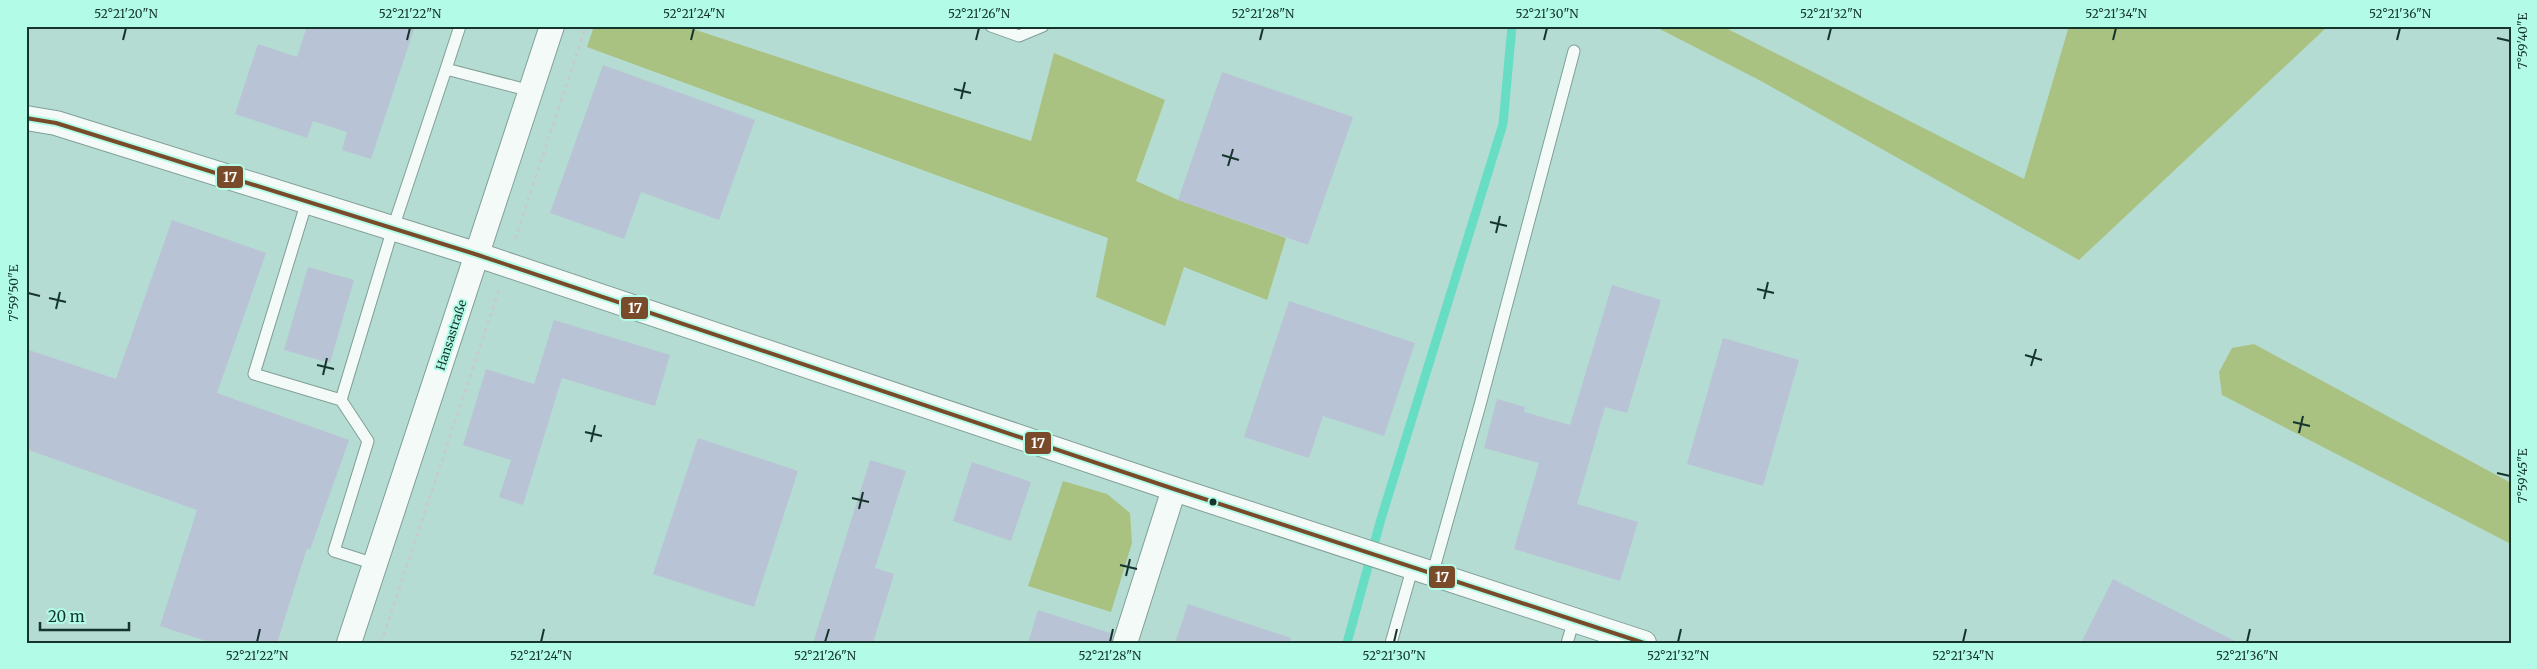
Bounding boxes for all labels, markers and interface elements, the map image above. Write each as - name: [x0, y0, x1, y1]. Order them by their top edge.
- text: 52°21'20"N: [94, 6, 158, 21]
- text: 52°21'22"N: [379, 6, 442, 21]
- text: 52°21'24"N: [663, 6, 726, 21]
- text: 52°21'26"N: [948, 6, 1011, 21]
- text: 52°21'28"N: [1232, 6, 1295, 21]
- text: 52°21'30"N: [1515, 6, 1579, 21]
- text: 52°21'32"N: [1800, 6, 1863, 21]
- text: 52°21'34"N: [2085, 6, 2148, 21]
- text: 52°21'36"N: [2369, 6, 2432, 21]
- text: 7°59'40"E: [2515, 12, 2530, 69]
- line badge: 17: [216, 165, 244, 189]
- text: 17: [223, 168, 237, 186]
- text: 7°59'50"E: [6, 264, 21, 321]
- line badge: 17: [620, 296, 649, 320]
- street label: Hansastraße: [433, 298, 469, 372]
- text: 17: [628, 299, 642, 317]
- line badge: 17: [1024, 431, 1052, 455]
- text: 17: [1031, 434, 1045, 452]
- text: 7°59'45"E: [2515, 448, 2530, 503]
- unlabelled marker: [1208, 497, 1218, 507]
- line badge: 17: [1428, 565, 1456, 589]
- text: 17: [1435, 568, 1449, 586]
- scale bar: [40, 599, 129, 631]
- text: 20 m: [48, 607, 85, 626]
- text: 52°21'22"N: [226, 648, 289, 663]
- text: 52°21'24"N: [510, 648, 573, 663]
- text: 52°21'26"N: [794, 648, 857, 663]
- text: 52°21'28"N: [1079, 648, 1142, 663]
- text: 52°21'30"N: [1362, 648, 1426, 663]
- text: 52°21'32"N: [1647, 648, 1710, 663]
- text: 52°21'34"N: [1932, 648, 1995, 663]
- text: 52°21'36"N: [2216, 648, 2279, 663]

